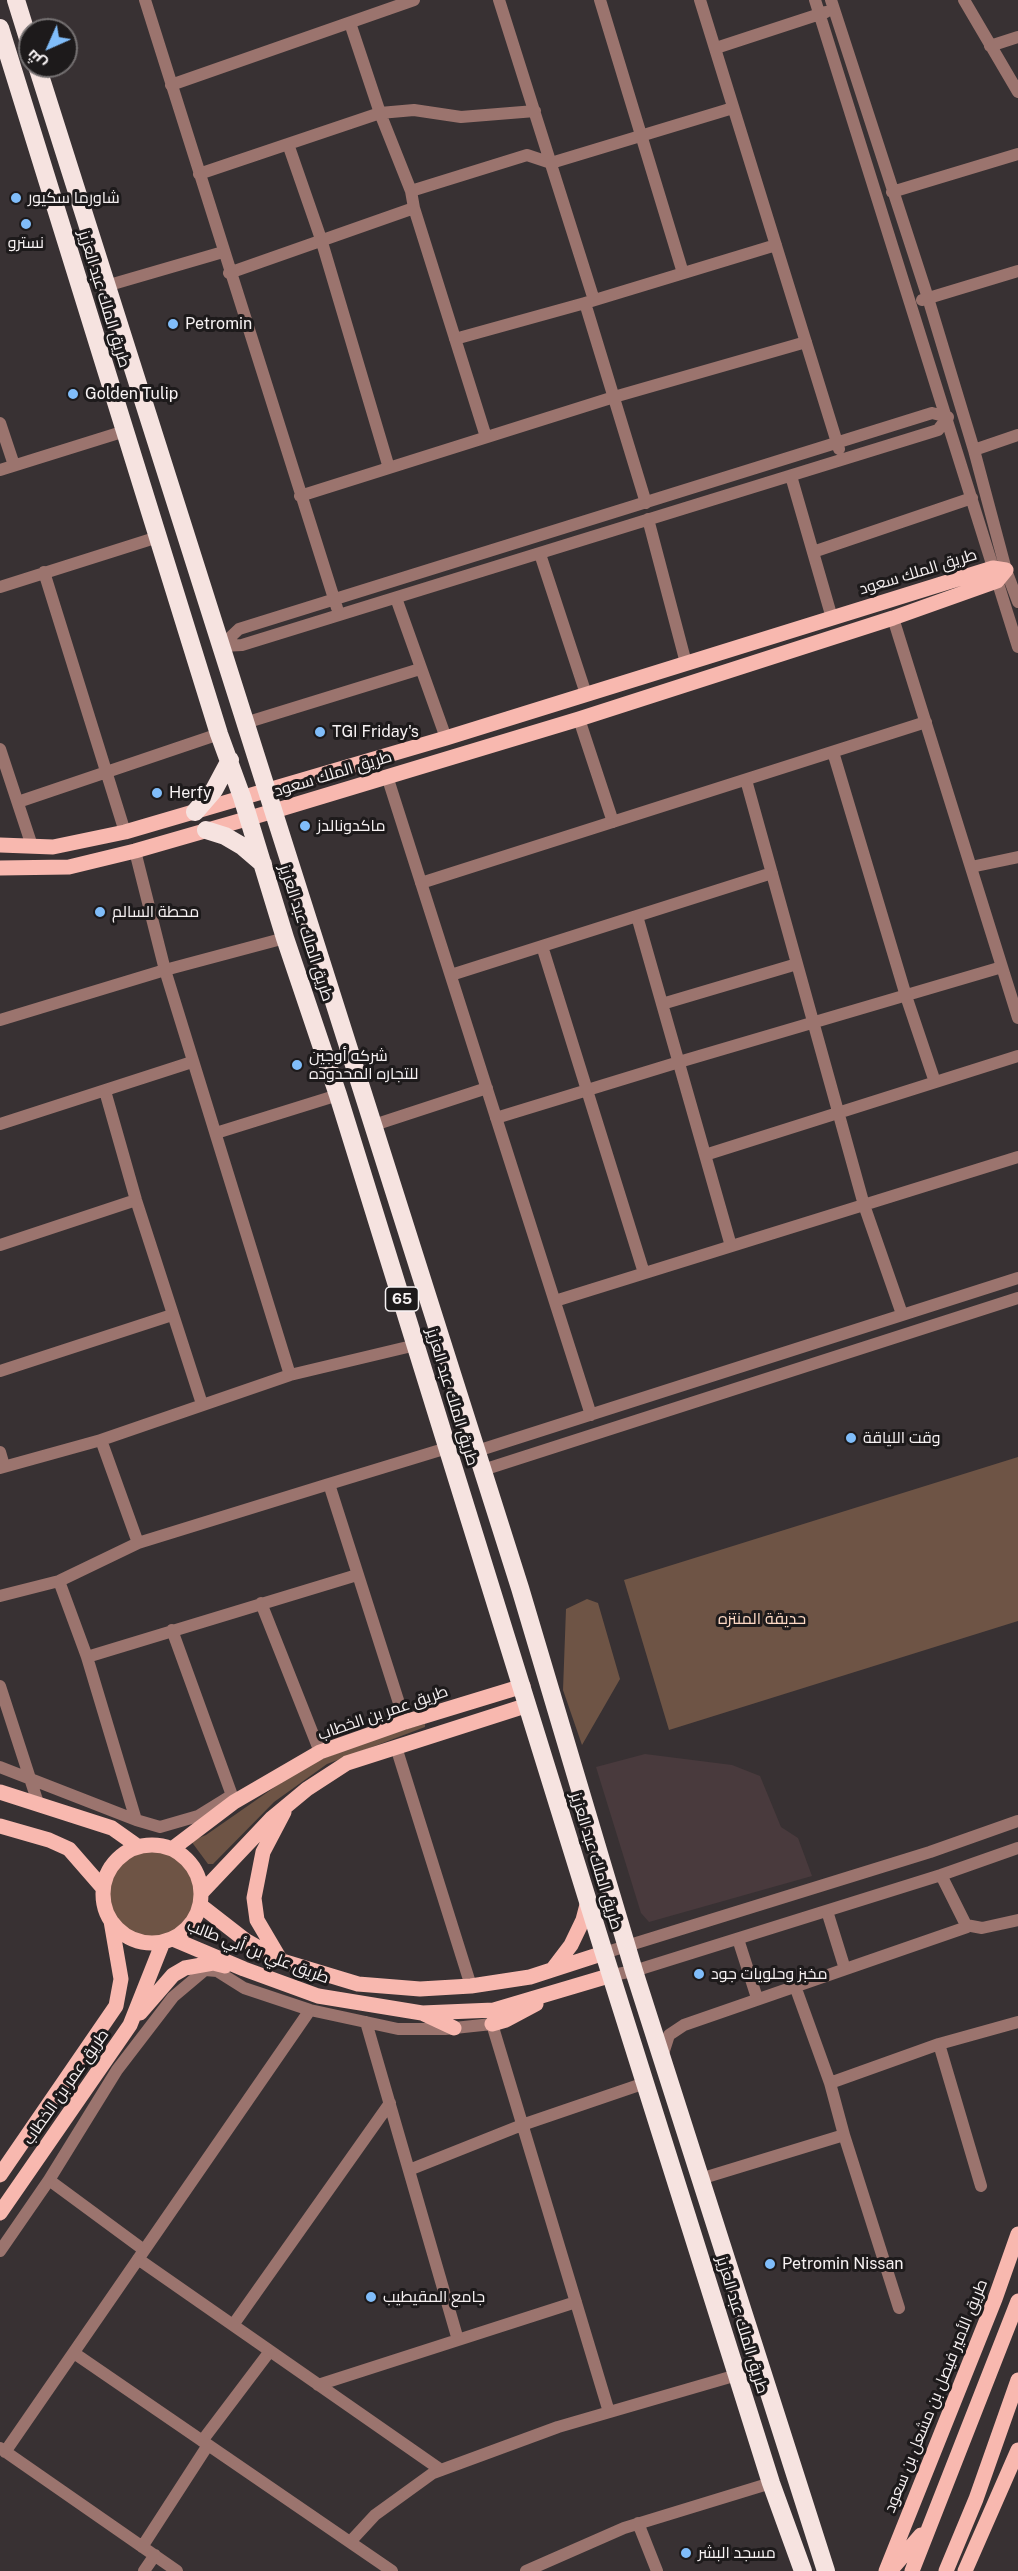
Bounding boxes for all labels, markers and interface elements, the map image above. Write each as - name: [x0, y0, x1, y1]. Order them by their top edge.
- north arrow: [18, 18, 78, 78]
- text: ش: [22, 46, 50, 74]
- place label: شاورما سكيور: [28, 188, 120, 208]
- marker: شاورما سكيور: [9, 191, 23, 205]
- marker: نسترو: [19, 217, 33, 231]
- street label: طريق الملك عبد العزيز: [74, 228, 134, 370]
- place label: نسترو: [8, 233, 44, 253]
- place label: Petromin: [185, 314, 252, 334]
- marker: Petromin: [166, 317, 180, 331]
- place label: Golden Tulip: [85, 384, 178, 404]
- marker: Golden Tulip: [66, 387, 80, 401]
- street label: طريق الملك سعود: [857, 545, 979, 599]
- place label: TGI Friday's: [332, 722, 419, 742]
- marker: TGI Friday's: [313, 725, 327, 739]
- street label: طريق الملك سعود: [272, 747, 394, 801]
- place label: Herfy: [169, 783, 212, 803]
- marker: Herfy: [150, 786, 164, 800]
- place label: ماكدونالدز: [317, 816, 385, 836]
- marker: ماكدونالدز: [298, 819, 312, 833]
- street label: طريق الملك عبد العزيز: [275, 862, 337, 1004]
- place label: محطة السالم: [112, 902, 199, 922]
- marker: محطة السالم: [93, 905, 107, 919]
- place label: شركه أوجين للتجاره المحدوده: [309, 1046, 418, 1084]
- marker: شركه أوجين للتجاره المحدوده: [290, 1058, 304, 1072]
- road number: 65: [386, 1287, 418, 1311]
- street label: طريق الملك عبد العزيز: [422, 1326, 482, 1468]
- place label: وقت اللياقة: [863, 1428, 940, 1448]
- marker: وقت اللياقة: [844, 1431, 858, 1445]
- park label: حديقة المنتزه: [718, 1609, 806, 1629]
- street label: طريق عمر بن الخطاب: [315, 1682, 451, 1744]
- street label: طريق الملك عبد العزيز: [566, 1790, 626, 1932]
- street label: طريق علي بن أبي طالب: [184, 1916, 332, 1988]
- place label: مخبز وحلويات جود: [711, 1964, 827, 1984]
- marker: مخبز وحلويات جود: [692, 1967, 706, 1981]
- street label: طريق عمر بن الخطاب: [19, 2026, 113, 2148]
- street label: طريق الملك عبد العزيز: [712, 2254, 772, 2396]
- place label: Petromin Nissan: [782, 2254, 903, 2274]
- marker: Petromin Nissan: [763, 2257, 777, 2271]
- street label: طريق الأمير فيصل بن مشعل بن سعود: [880, 2276, 992, 2516]
- place label: جامع المقيطيب: [383, 2287, 485, 2307]
- marker: جامع المقيطيب: [364, 2290, 378, 2304]
- place label: مسجد البشر: [698, 2543, 776, 2563]
- marker: مسجد البشر: [679, 2546, 693, 2560]

